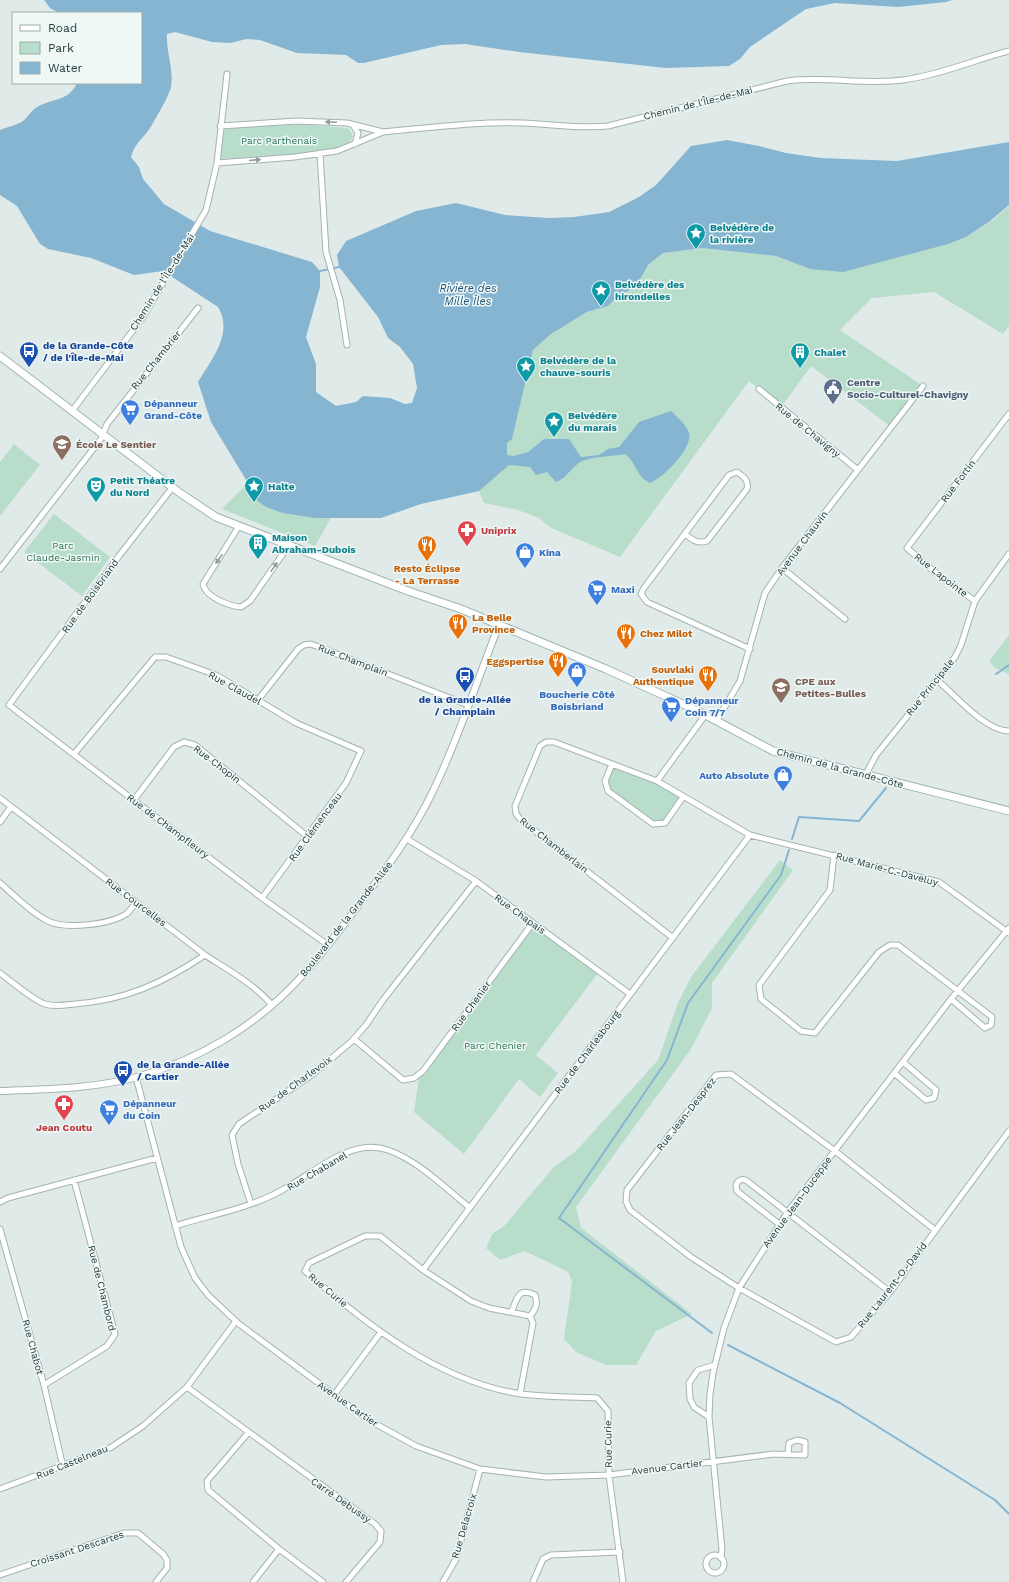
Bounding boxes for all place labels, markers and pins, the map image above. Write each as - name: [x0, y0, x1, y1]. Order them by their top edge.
- place icon: Belvédère de la rivière: [685, 222, 707, 250]
- place label: Belvédère de la rivière: [710, 222, 774, 245]
- place icon: Belvédère des hirondelles: [590, 279, 612, 307]
- place label: Belvédère des hirondelles: [615, 279, 685, 302]
- bus stop icon: de la Grande-Côte / de l'Île-de-Mai: [18, 340, 40, 368]
- place label: de la Grande-Côte / de l'Île-de-Mai: [43, 340, 134, 363]
- building icon: Chalet: [789, 341, 811, 369]
- place label: Chalet: [814, 347, 847, 358]
- place icon: Belvédère de la chauve-souris: [515, 355, 537, 383]
- place label: Belvédère de la chauve-souris: [540, 355, 616, 378]
- public building icon: Centre Socio-Culturel-Chavigny: [822, 377, 844, 405]
- place label: Centre Socio-Culturel-Chavigny: [847, 377, 969, 400]
- supermarket icon: Dépanneur Grand-Côte: [119, 398, 141, 426]
- place label: Dépanneur Grand-Côte: [144, 398, 202, 421]
- place icon: Belvédère du marais: [543, 410, 565, 438]
- place label: Belvédère du marais: [568, 410, 617, 433]
- school or university icon: École Le Sentier: [51, 433, 73, 461]
- place label: École Le Sentier: [76, 439, 157, 450]
- theatre icon: Petit Théatre du Nord: [85, 475, 107, 503]
- place label: Petit Théatre du Nord: [110, 475, 175, 498]
- place icon: Halte: [243, 475, 265, 503]
- place label: Halte: [268, 481, 295, 492]
- pharmacy icon: Uniprix: [456, 519, 478, 547]
- place label: Uniprix: [481, 525, 517, 536]
- building icon: Maison Abraham-Dubois: [247, 532, 269, 560]
- place label: Maison Abraham-Dubois: [272, 532, 356, 555]
- restaurant icon: Resto Éclipse - La Terrasse: [416, 534, 438, 562]
- shop icon: Kina: [514, 541, 536, 569]
- place label: Kina: [539, 547, 561, 558]
- place label: Resto Éclipse - La Terrasse: [394, 563, 461, 586]
- supermarket icon: Maxi: [586, 578, 608, 606]
- place label: Maxi: [611, 584, 635, 595]
- restaurant icon: La Belle Province: [447, 612, 469, 640]
- place label: La Belle Province: [472, 612, 515, 635]
- restaurant icon: Chez Milot: [615, 622, 637, 650]
- place label: Chez Milot: [640, 628, 693, 639]
- restaurant icon: Eggspertise: [547, 650, 569, 678]
- place label: Eggspertise: [487, 656, 544, 667]
- shop icon: Boucherie Côté Boisbriand: [566, 660, 588, 688]
- place label: Souvlaki Authentique: [633, 664, 694, 687]
- restaurant icon: Souvlaki Authentique: [697, 664, 719, 692]
- bus stop icon: de la Grande-Allée / Champlain: [454, 665, 476, 693]
- school or university icon: CPE aux Petites-Bulles: [770, 676, 792, 704]
- place label: CPE aux Petites-Bulles: [795, 676, 867, 699]
- place label: Boucherie Côté Boisbriand: [539, 689, 615, 712]
- place label: de la Grande-Allée / Champlain: [419, 694, 511, 717]
- supermarket icon: Dépanneur Coin 7/7: [660, 695, 682, 723]
- place label: Dépanneur Coin 7/7: [685, 695, 739, 718]
- shop icon: Auto Absolute: [772, 764, 794, 792]
- place label: Auto Absolute: [699, 770, 769, 781]
- bus stop icon: de la Grande-Allée / Cartier: [112, 1059, 134, 1087]
- place label: de la Grande-Allée / Cartier: [137, 1059, 230, 1082]
- pharmacy icon: Jean Coutu: [53, 1093, 75, 1121]
- supermarket icon: Dépanneur du Coin: [98, 1098, 120, 1126]
- place label: Dépanneur du Coin: [123, 1098, 177, 1121]
- place label: Jean Coutu: [36, 1122, 92, 1133]

